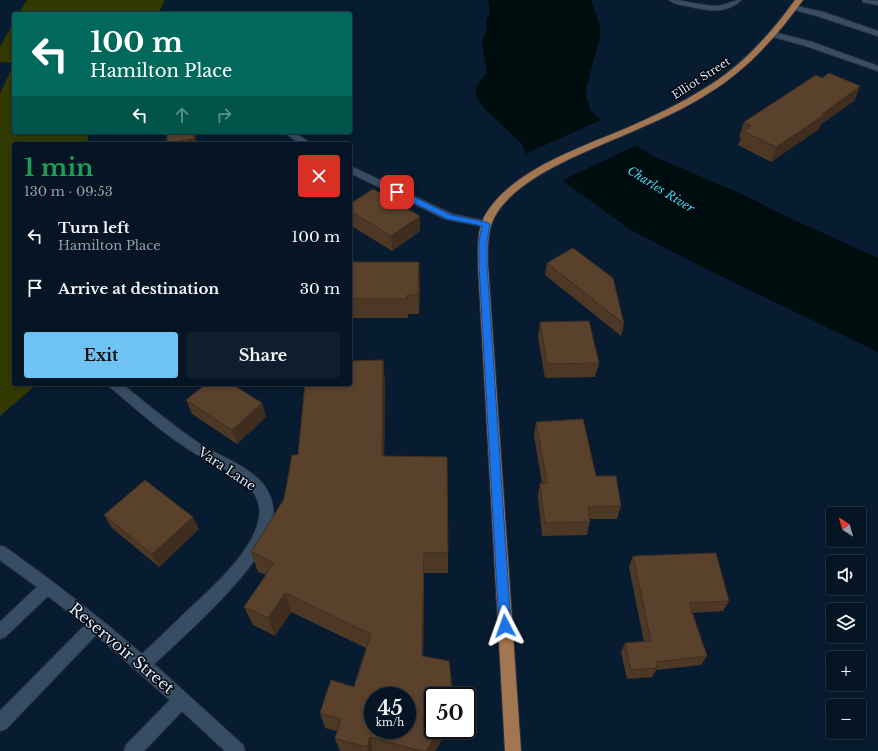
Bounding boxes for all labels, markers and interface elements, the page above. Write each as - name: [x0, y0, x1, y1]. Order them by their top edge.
- text: 100 m: [90, 25, 183, 60]
- icon: left: [24, 28, 76, 80]
- street label: Elliot Street: [669, 54, 733, 102]
- text: Hamilton Place: [90, 60, 232, 82]
- icon: left: [129, 104, 151, 126]
- icon: ahead: [171, 104, 193, 126]
- icon: right: [213, 104, 235, 126]
- text: 1 min: [24, 153, 94, 182]
- button: close: [298, 155, 340, 197]
- water label: Charles River: [625, 163, 698, 216]
- pin: [380, 175, 414, 209]
- icon: arrive: [386, 181, 408, 203]
- text: 130 m · 09:53: [24, 183, 113, 200]
- text: Turn left: [58, 218, 129, 237]
- icon: left: [24, 225, 46, 247]
- text: 100 m: [291, 227, 340, 246]
- text: Hamilton Place: [58, 237, 161, 254]
- icon: arrive: [24, 277, 46, 299]
- text: Arrive at destination: [58, 279, 219, 298]
- text: 30 m: [300, 279, 340, 298]
- button: Exit: [24, 332, 178, 378]
- button: Share: [186, 332, 340, 378]
- street label: Vara Lane: [194, 443, 259, 495]
- north arrow: [826, 507, 866, 547]
- map controls: [826, 507, 866, 739]
- button: sound: [826, 555, 866, 595]
- street label: Reservoir Street: [65, 598, 179, 698]
- button: layers: [826, 603, 866, 643]
- position arrow: [484, 605, 526, 647]
- button: +: [826, 651, 866, 691]
- speed limit sign: 50: [424, 687, 476, 739]
- text: 45: [377, 696, 403, 720]
- button: −: [826, 699, 866, 739]
- text: km/h: [376, 716, 404, 729]

